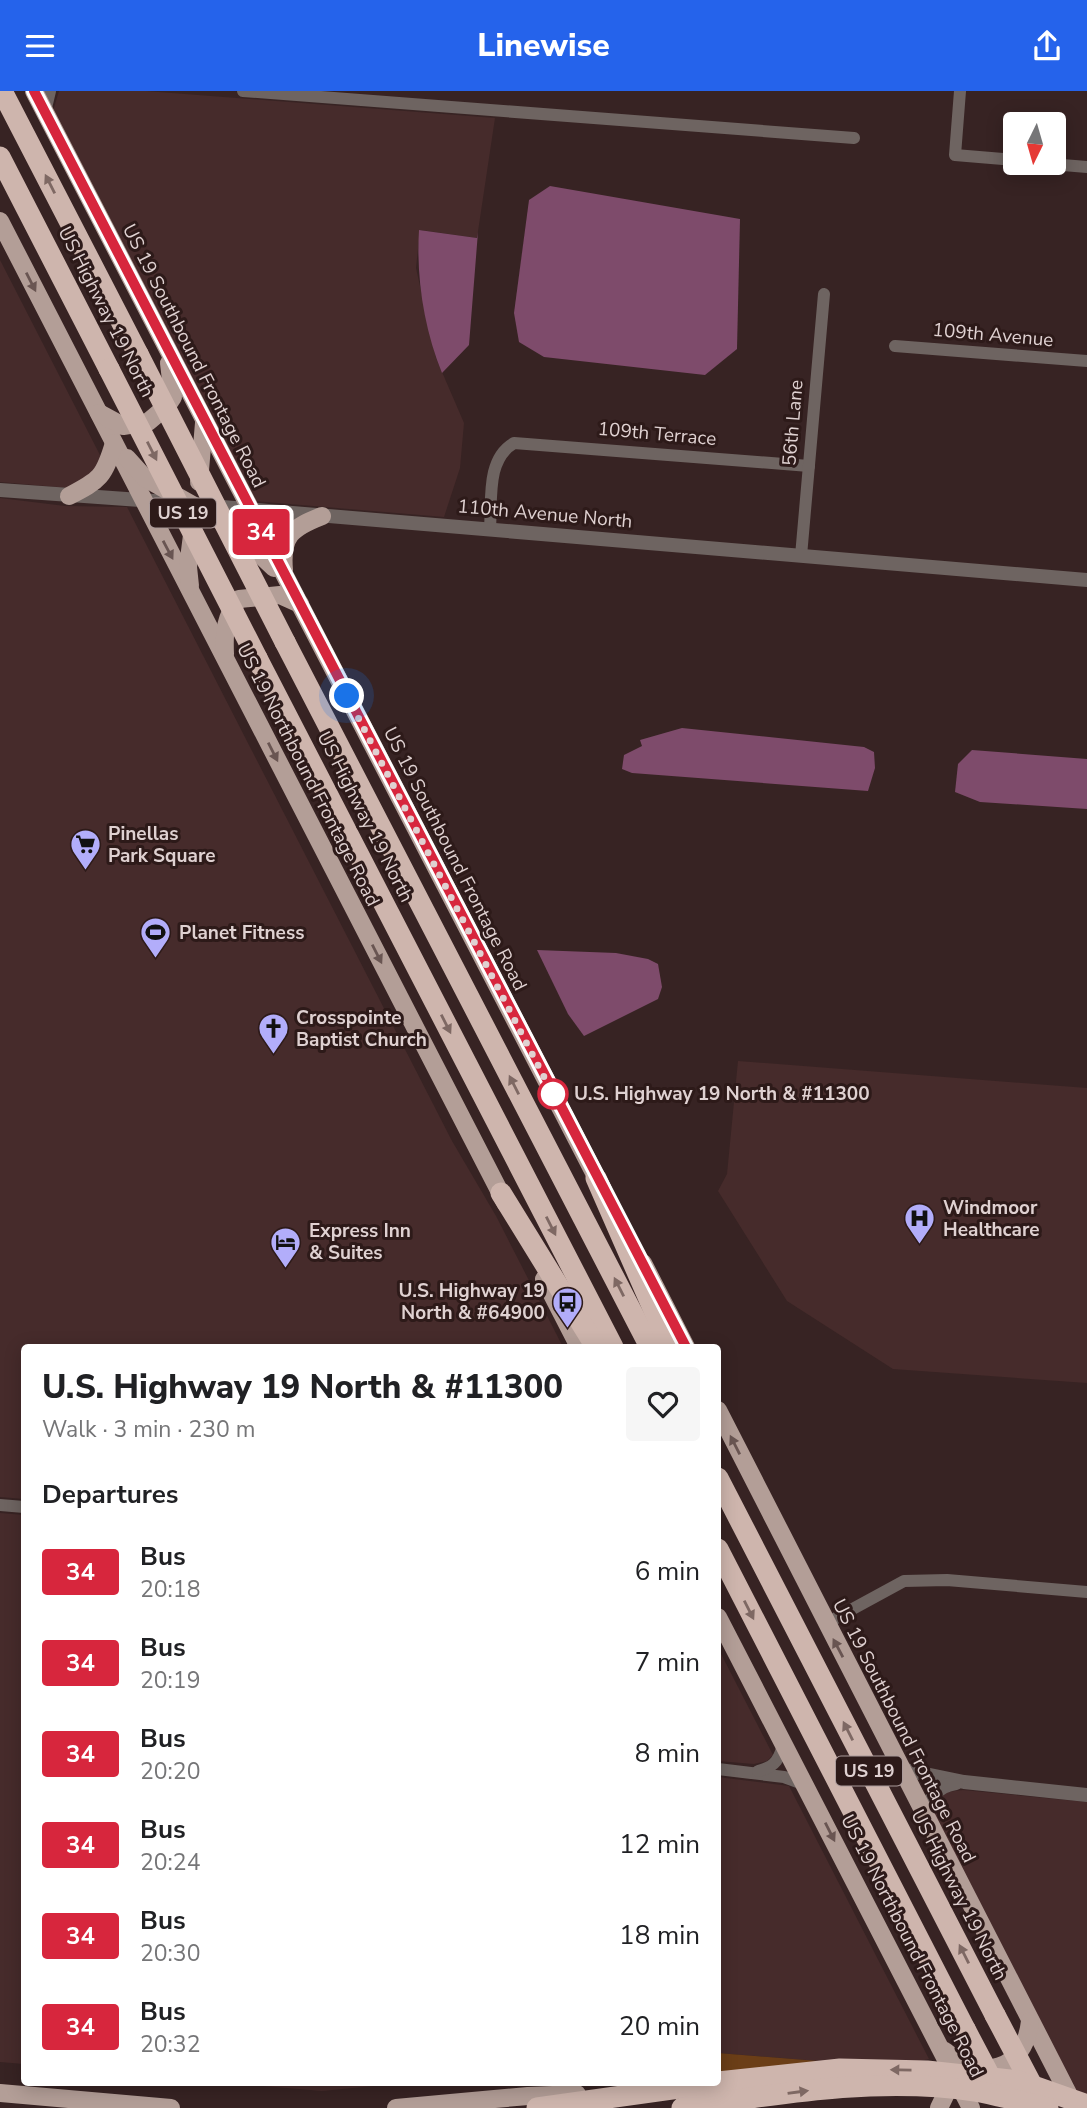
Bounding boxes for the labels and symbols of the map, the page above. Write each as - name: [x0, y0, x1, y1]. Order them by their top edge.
- north arrow: [1003, 112, 1066, 175]
- one-way arrow: [45, 174, 56, 194]
- street label: US 19 Southbound Frontage Road: [116, 220, 272, 492]
- street label: US Highway 19 North: [52, 222, 160, 402]
- one-way arrow: [26, 272, 37, 292]
- street label: 109th Avenue: [932, 317, 1054, 353]
- street label: 56th Lane: [776, 379, 810, 467]
- street label: 109th Terrace: [597, 416, 717, 452]
- one-way arrow: [146, 441, 157, 461]
- street label: 110th Avenue North: [456, 493, 634, 535]
- road number: US 19: [150, 499, 216, 527]
- line badge: 34: [230, 509, 292, 555]
- one-way arrow: [162, 540, 174, 560]
- street label: US 19 Northbound Frontage Road: [230, 639, 386, 911]
- your location: [329, 678, 364, 713]
- street label: US 19 Southbound Frontage Road: [377, 723, 533, 995]
- street label: US Highway 19 North: [311, 727, 419, 907]
- one-way arrow: [267, 742, 278, 762]
- place label: Pinellas Park Square: [108, 821, 215, 869]
- supermarket icon: Pinellas Park Square: [68, 828, 102, 872]
- sports icon: Planet Fitness: [139, 916, 173, 960]
- place label: Planet Fitness: [179, 920, 304, 946]
- one-way arrow: [371, 944, 383, 964]
- place label: Crosspointe Baptist Church: [296, 1005, 427, 1053]
- church icon: Crosspointe Baptist Church: [256, 1012, 290, 1056]
- one-way arrow: [440, 1014, 452, 1034]
- one-way arrow: [509, 1075, 520, 1095]
- marker: U.S. Highway 19 North & #11300: [538, 1079, 568, 1109]
- place label: U.S. Highway 19 North & #11300: [574, 1081, 870, 1107]
- place label: Windmoor Healthcare: [943, 1195, 1040, 1243]
- hospital icon: Windmoor Healthcare: [903, 1202, 937, 1246]
- one-way arrow: [545, 1216, 556, 1236]
- place label: Express Inn & Suites: [309, 1218, 411, 1266]
- hotel icon: Express Inn & Suites: [269, 1225, 303, 1269]
- one-way arrow: [613, 1277, 624, 1297]
- place label: U.S. Highway 19 North & #64900: [399, 1278, 545, 1326]
- bus stop icon: U.S. Highway 19 North & #64900: [551, 1285, 585, 1329]
- one-way arrow: [730, 1435, 741, 1455]
- street label: US 19 Southbound Frontage Road: [827, 1595, 981, 1867]
- one-way arrow: [743, 1600, 754, 1620]
- one-way arrow: [832, 1638, 843, 1658]
- one-way arrow: [842, 1721, 854, 1740]
- road number: US 19: [836, 1757, 902, 1785]
- street label: US Highway 19 North: [905, 1805, 1013, 1985]
- street label: US 19 Northbound Frontage Road: [834, 1810, 990, 2082]
- one-way arrow: [824, 1822, 835, 1842]
- one-way arrow: [958, 1944, 970, 1964]
- one-way arrow: [890, 2064, 912, 2076]
- one-way arrow: [787, 2086, 809, 2097]

